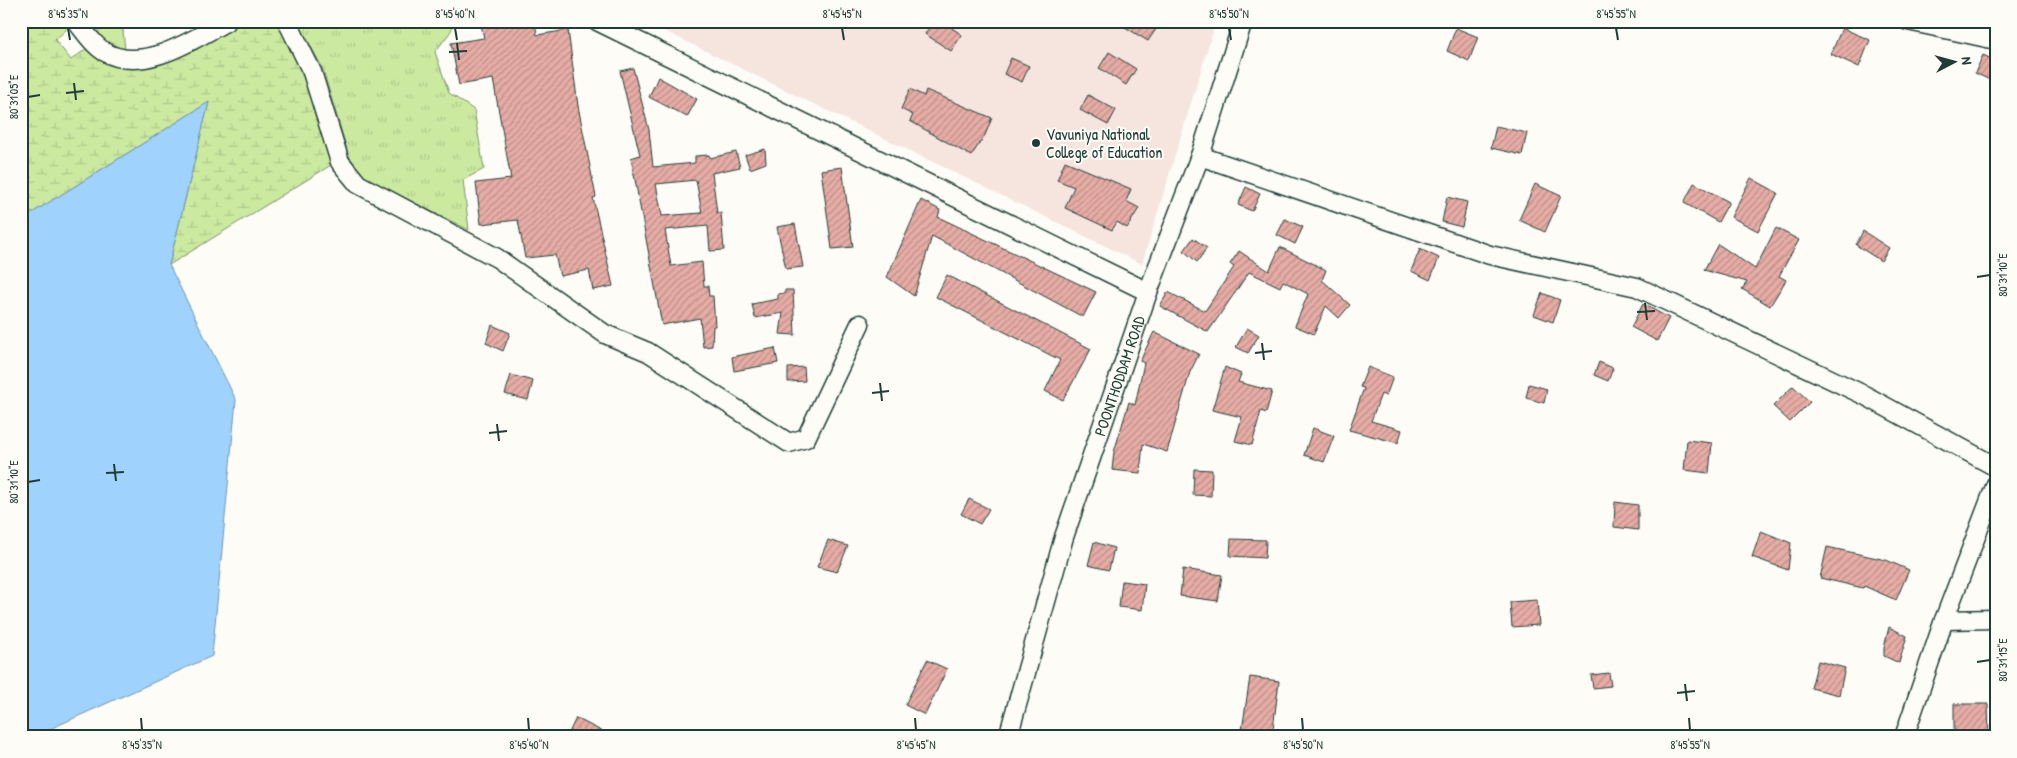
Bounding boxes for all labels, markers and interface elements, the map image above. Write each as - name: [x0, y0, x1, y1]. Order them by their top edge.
- text: 8°45'35"N: [48, 5, 88, 22]
- text: 8°45'40"N: [435, 5, 475, 22]
- text: 8°45'45"N: [822, 5, 862, 22]
- text: 8°45'50"N: [1209, 5, 1249, 22]
- text: 8°45'55"N: [1596, 5, 1636, 22]
- north arrow: [1930, 38, 1980, 88]
- text: N: [1958, 56, 1977, 66]
- text: 80°31'05"E: [5, 74, 22, 119]
- place label: Vavuniya National College of Education: [1046, 123, 1162, 163]
- marker: Vavuniya National College of Education: [1030, 137, 1042, 149]
- text: 80°31'10"E: [1994, 252, 2011, 297]
- street label: POONTHODDAM ROAD: [1088, 312, 1150, 439]
- text: 80°31'10"E: [5, 459, 22, 504]
- text: 80°31'15"E: [1994, 638, 2011, 682]
- text: 8°45'35"N: [122, 736, 162, 753]
- text: 8°45'40"N: [509, 736, 549, 753]
- text: 8°45'45"N: [896, 736, 936, 753]
- text: 8°45'50"N: [1283, 736, 1323, 753]
- text: 8°45'55"N: [1670, 736, 1710, 753]

